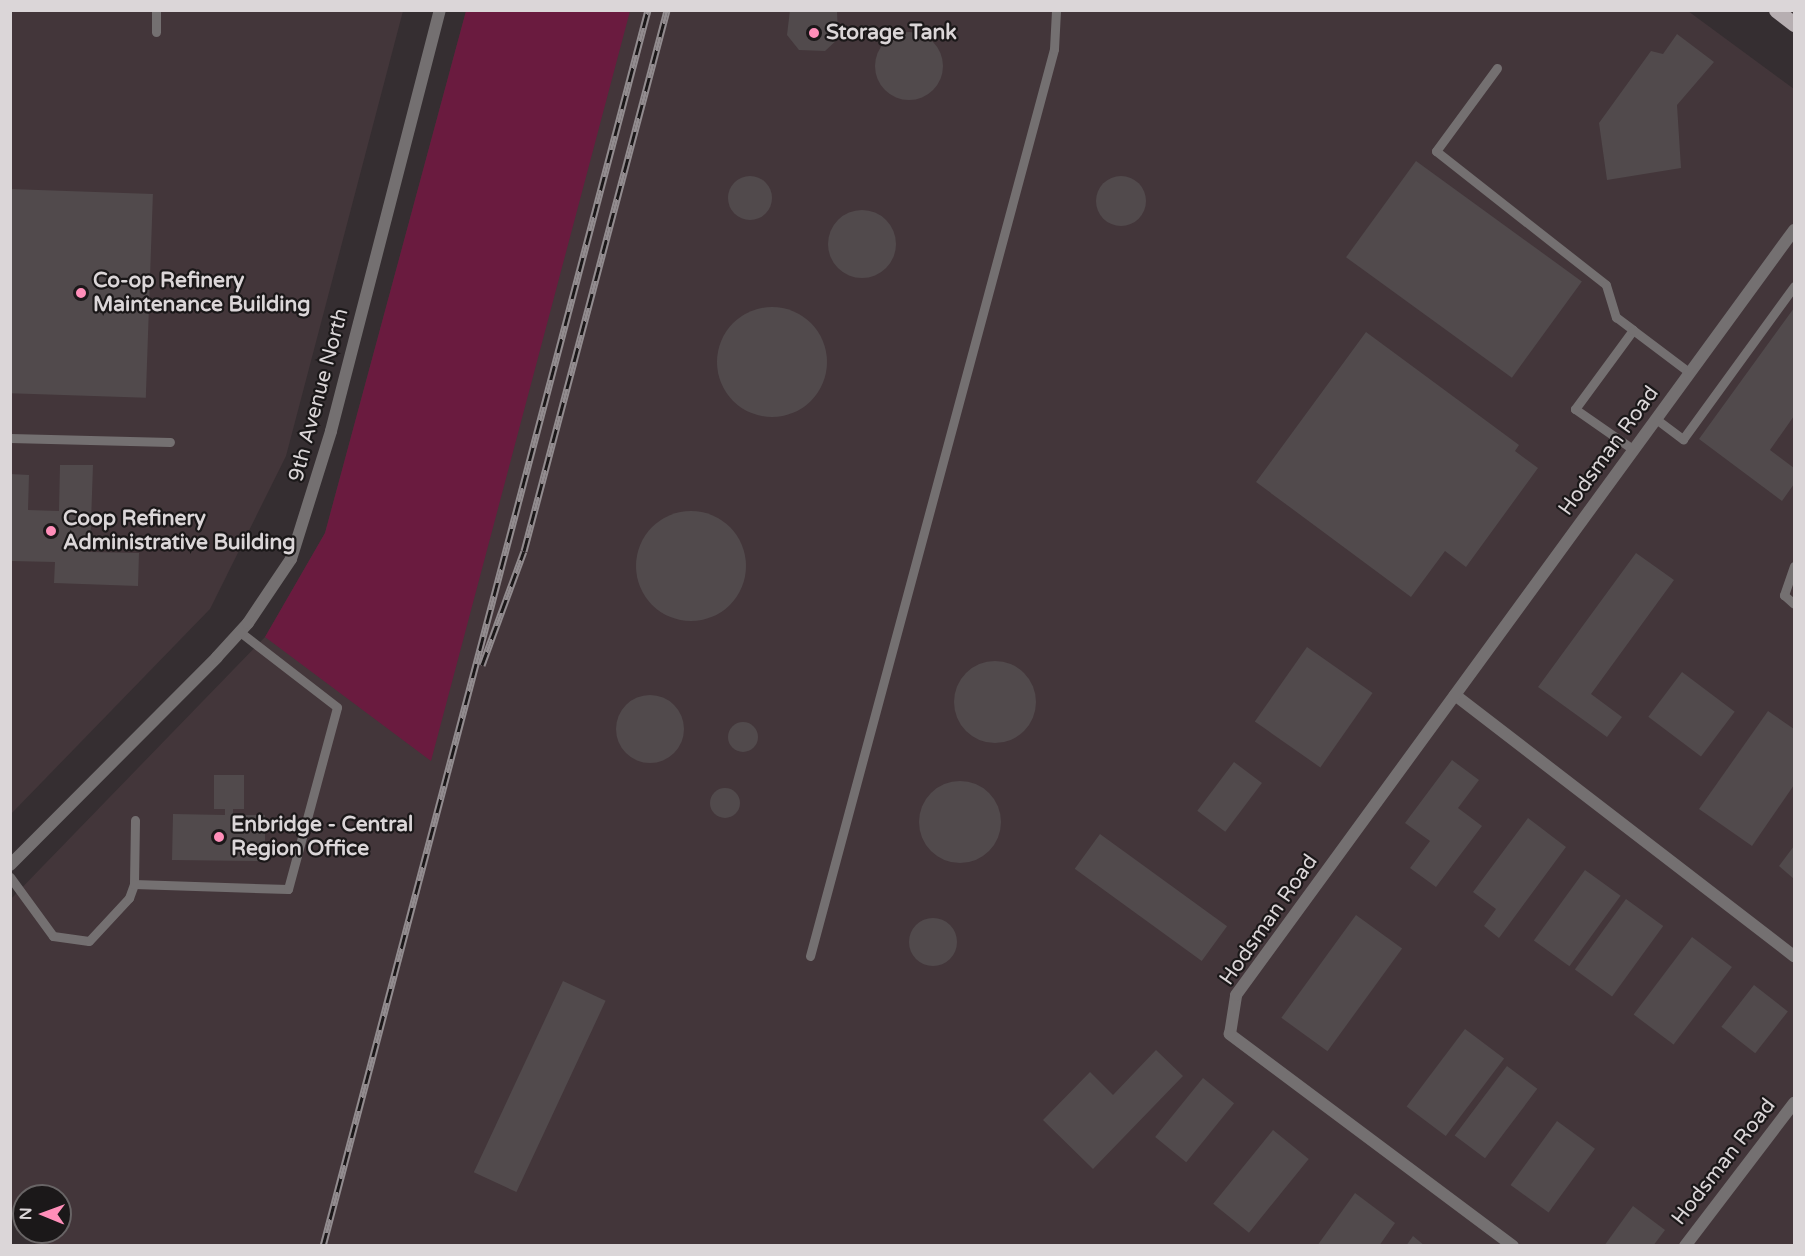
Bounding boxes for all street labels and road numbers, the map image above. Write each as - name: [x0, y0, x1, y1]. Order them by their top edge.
- street label: 9th Avenue North: [284, 306, 354, 484]
- street label: Hodsman Road: [1554, 381, 1664, 521]
- street label: Hodsman Road: [1215, 850, 1323, 990]
- street label: Hodsman Road: [1667, 1094, 1781, 1230]

